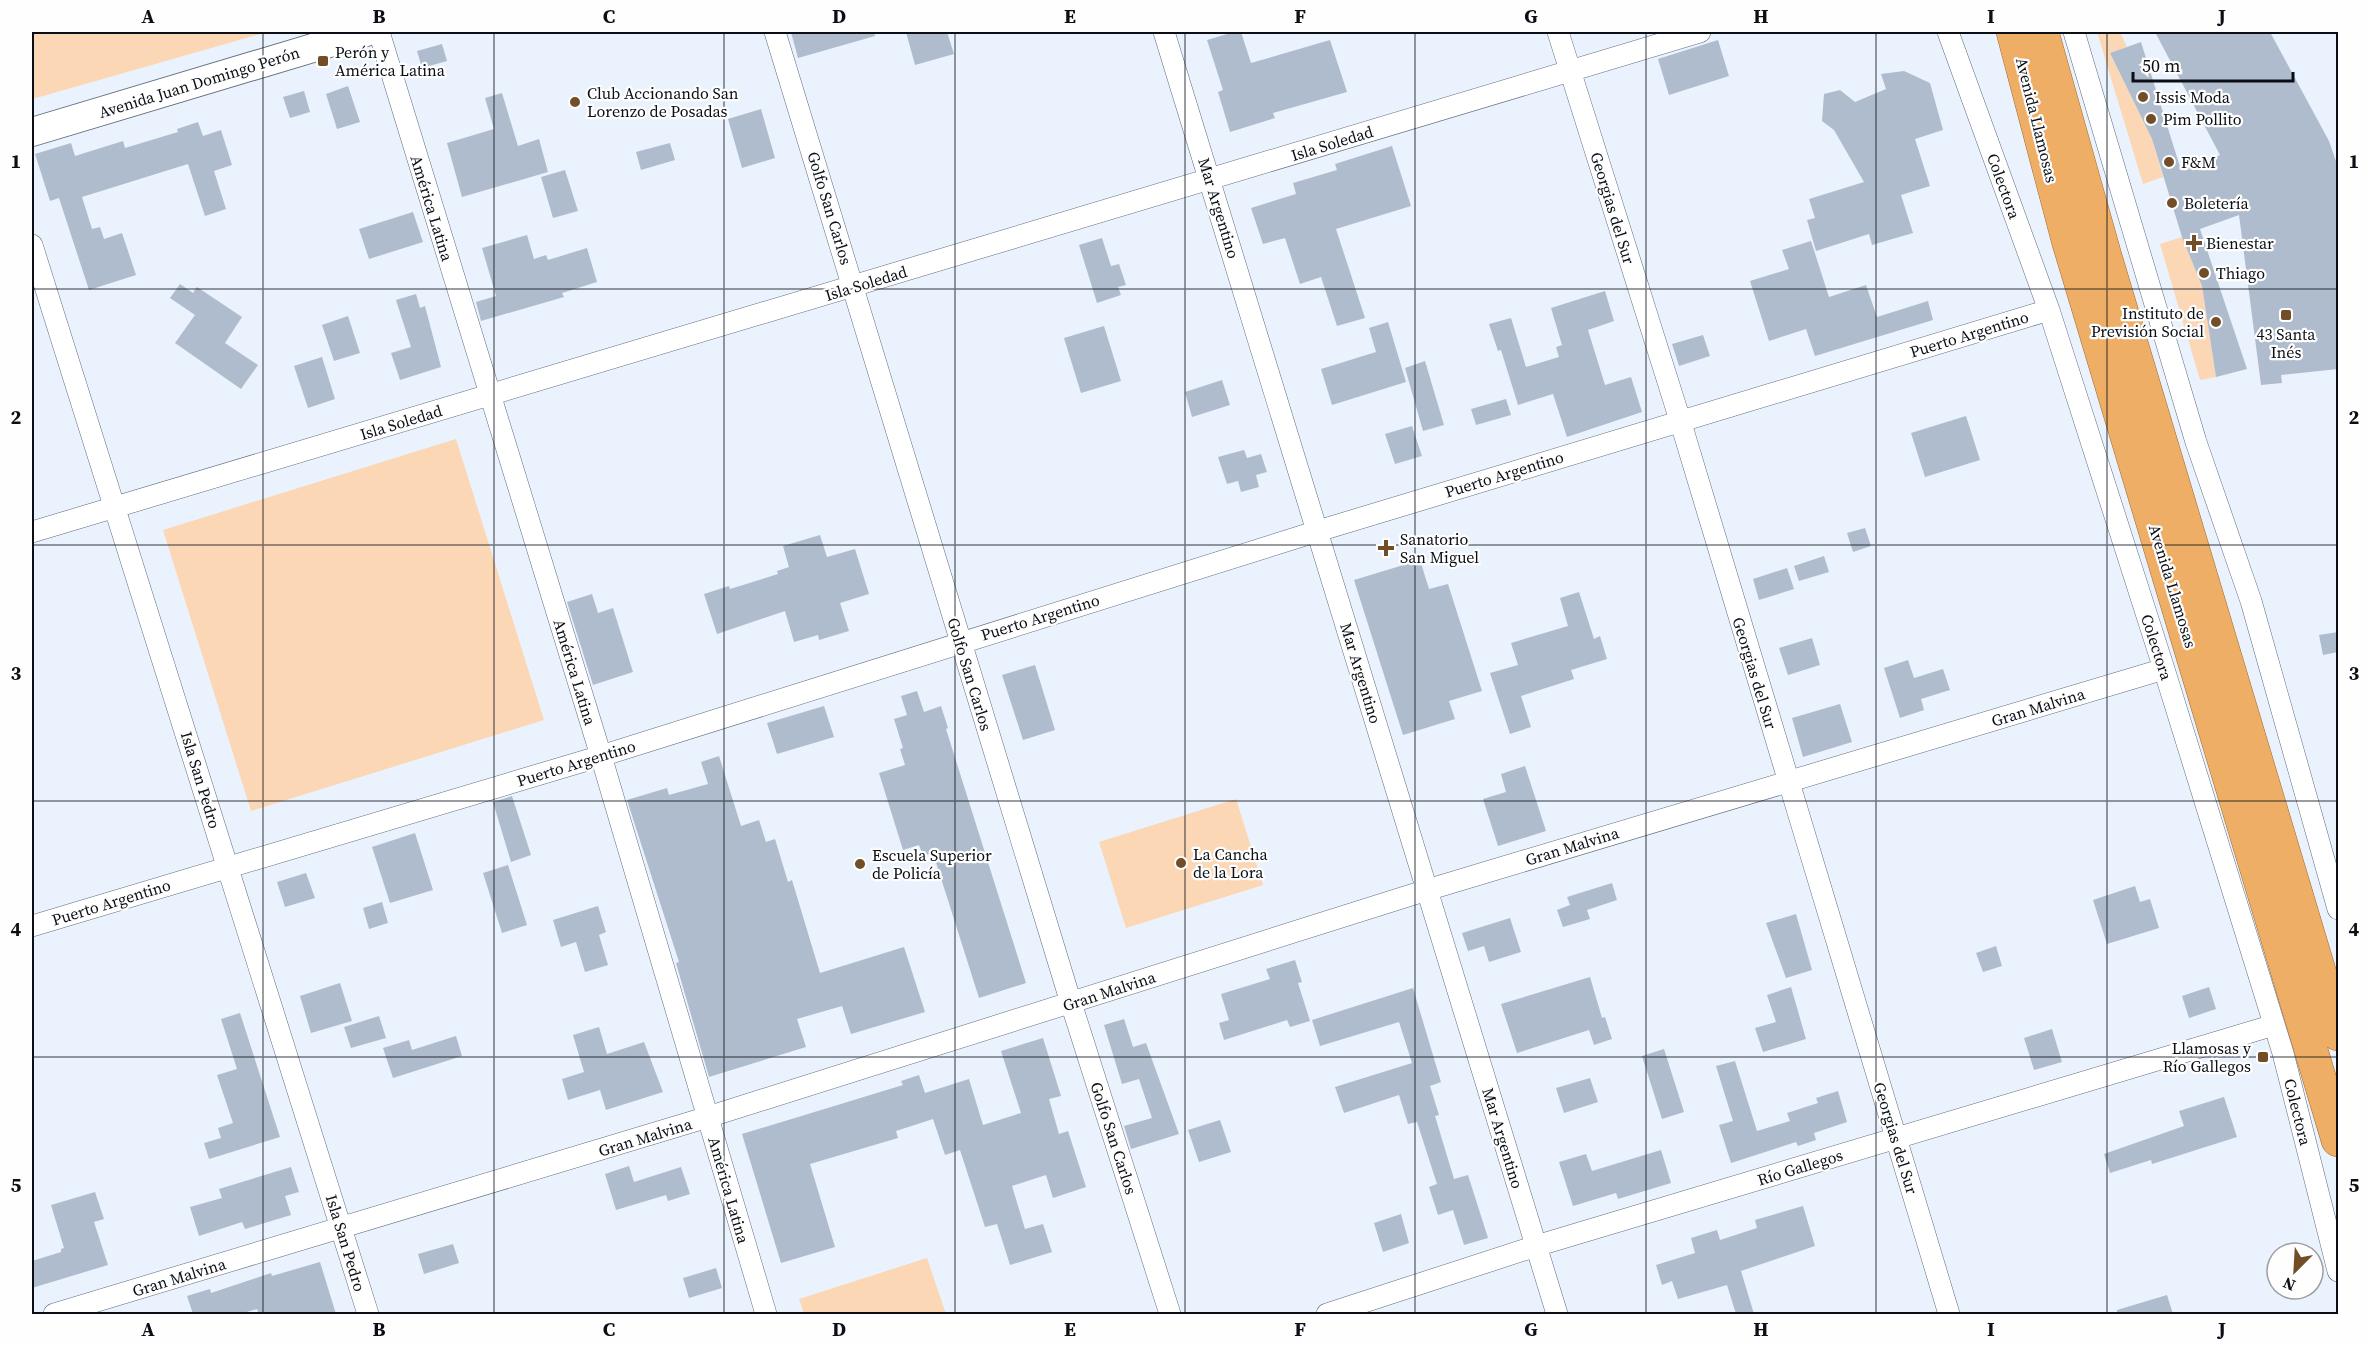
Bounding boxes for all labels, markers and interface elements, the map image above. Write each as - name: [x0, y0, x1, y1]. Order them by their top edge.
- text: A: [141, 2, 155, 30]
- text: B: [372, 2, 386, 30]
- text: C: [603, 2, 615, 30]
- text: D: [832, 2, 846, 30]
- text: E: [1064, 2, 1076, 30]
- text: F: [1294, 2, 1306, 30]
- text: G: [1524, 2, 1538, 30]
- text: H: [1753, 2, 1769, 30]
- text: I: [1987, 2, 1995, 30]
- text: J: [2216, 2, 2226, 30]
- street label: Avenida Juan Domingo Perón: [96, 41, 303, 123]
- place label: Perón y América Latina: [335, 41, 446, 81]
- scale bar: [2133, 45, 2294, 83]
- text: 50 m: [2142, 53, 2180, 78]
- marker: Perón y América Latina: [316, 54, 330, 68]
- street label: Avenida Llamosas: [2011, 55, 2063, 185]
- place label: Club Accionando San Lorenzo de Posadas: [587, 82, 739, 122]
- place label: Issis Moda: [2155, 86, 2231, 108]
- marker: Issis Moda: [2136, 90, 2150, 104]
- marker: Club Accionando San Lorenzo de Posadas: [568, 95, 582, 109]
- place label: Pim Pollito: [2163, 108, 2242, 130]
- marker: Pim Pollito: [2144, 112, 2158, 126]
- street label: Isla Soledad: [1288, 120, 1376, 166]
- text: 1: [11, 147, 21, 175]
- text: 1: [2349, 147, 2359, 175]
- street label: Golfo San Carlos: [802, 149, 858, 267]
- street label: Georgias del Sur: [1586, 149, 1641, 267]
- street label: Colectora: [1982, 150, 2026, 223]
- place label: F&M: [2181, 151, 2216, 173]
- street label: América Latina: [405, 152, 459, 265]
- street label: Mar Argentino: [1193, 155, 1245, 261]
- marker: F&M: [2162, 155, 2176, 169]
- place label: Boletería: [2184, 192, 2250, 214]
- marker: Boletería: [2165, 196, 2179, 210]
- place label: Bienestar: [2206, 232, 2274, 254]
- marker: Bienestar: [2187, 236, 2201, 250]
- street label: Isla Soledad: [822, 260, 910, 306]
- place label: Thiago: [2216, 262, 2265, 284]
- marker: Thiago: [2197, 266, 2211, 280]
- place label: Instituto de Previsión Social: [2091, 302, 2204, 342]
- street label: Puerto Argentino: [1907, 305, 2031, 363]
- marker: 43 Santa Inés: [2279, 308, 2293, 322]
- marker: Instituto de Previsión Social: [2209, 315, 2223, 329]
- place label: 43 Santa Inés: [2257, 323, 2316, 363]
- street label: Isla Soledad: [357, 399, 445, 445]
- text: 2: [11, 403, 22, 431]
- text: 2: [2349, 403, 2360, 431]
- street label: Puerto Argentino: [1442, 445, 1566, 503]
- street label: Avenida Llamosas: [2144, 521, 2202, 651]
- place label: Sanatorio San Miguel: [1400, 528, 1479, 568]
- marker: Sanatorio San Miguel: [1377, 539, 1395, 557]
- street label: Puerto Argentino: [978, 588, 1102, 646]
- street label: Colectora: [2136, 611, 2178, 684]
- street label: Georgias del Sur: [1728, 614, 1783, 732]
- street label: Golfo San Carlos: [942, 615, 998, 733]
- street label: América Latina: [548, 616, 602, 729]
- street label: Mar Argentino: [1335, 620, 1387, 726]
- text: 3: [11, 659, 22, 687]
- text: 3: [2349, 659, 2360, 687]
- street label: Gran Malvina: [1989, 682, 2088, 732]
- street label: Isla San Pedro: [176, 729, 226, 831]
- street label: Puerto Argentino: [514, 734, 638, 792]
- street label: Gran Malvina: [1523, 821, 1622, 871]
- place label: La Cancha de la Lora: [1193, 843, 1269, 883]
- place label: Escuela Superior de Policía: [872, 844, 992, 884]
- marker: La Cancha de la Lora: [1174, 856, 1188, 870]
- marker: Escuela Superior de Policía: [853, 857, 867, 871]
- street label: Puerto Argentino: [49, 873, 173, 931]
- text: 4: [11, 915, 22, 943]
- text: 4: [2349, 915, 2360, 943]
- street label: Gran Malvina: [1060, 965, 1159, 1016]
- place label: Llamosas y Río Gallegos: [2163, 1037, 2252, 1077]
- marker: Llamosas y Río Gallegos: [2256, 1050, 2270, 1064]
- street label: Colectora: [2279, 1076, 2317, 1149]
- street label: Golfo San Carlos: [1085, 1079, 1143, 1197]
- street label: Georgias del Sur: [1869, 1079, 1924, 1197]
- street label: Mar Argentino: [1477, 1085, 1529, 1191]
- street label: Gran Malvina: [596, 1112, 695, 1162]
- street label: América Latina: [703, 1134, 755, 1247]
- street label: Río Gallegos: [1755, 1144, 1845, 1190]
- text: 5: [11, 1171, 22, 1199]
- text: 5: [2349, 1171, 2360, 1199]
- street label: Isla San Pedro: [321, 1192, 371, 1294]
- north arrow: [2265, 1241, 2325, 1301]
- street label: Gran Malvina: [130, 1252, 229, 1302]
- text: N: [2279, 1272, 2299, 1297]
- text: A: [141, 1315, 155, 1343]
- text: B: [372, 1315, 386, 1343]
- text: C: [603, 1315, 615, 1343]
- text: D: [832, 1315, 846, 1343]
- text: E: [1064, 1315, 1076, 1343]
- text: F: [1294, 1315, 1306, 1343]
- text: G: [1524, 1315, 1538, 1343]
- text: H: [1753, 1315, 1769, 1343]
- text: I: [1987, 1315, 1995, 1343]
- text: J: [2216, 1315, 2226, 1343]

